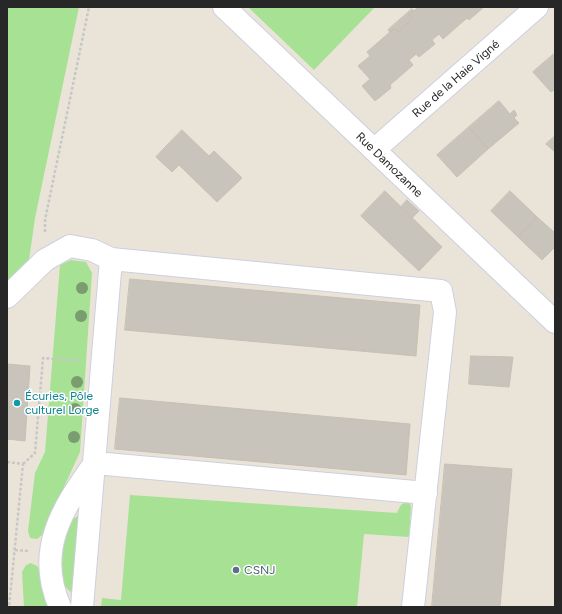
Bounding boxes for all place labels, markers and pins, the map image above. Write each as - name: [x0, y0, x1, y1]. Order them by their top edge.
- place label: Écuries, Pôle culturel Lorge: [25, 389, 99, 417]
- marker: Écuries, Pôle culturel Lorge: [12, 398, 22, 408]
- place label: CSNJ: [244, 563, 275, 577]
- marker: CSNJ: [231, 565, 241, 575]

